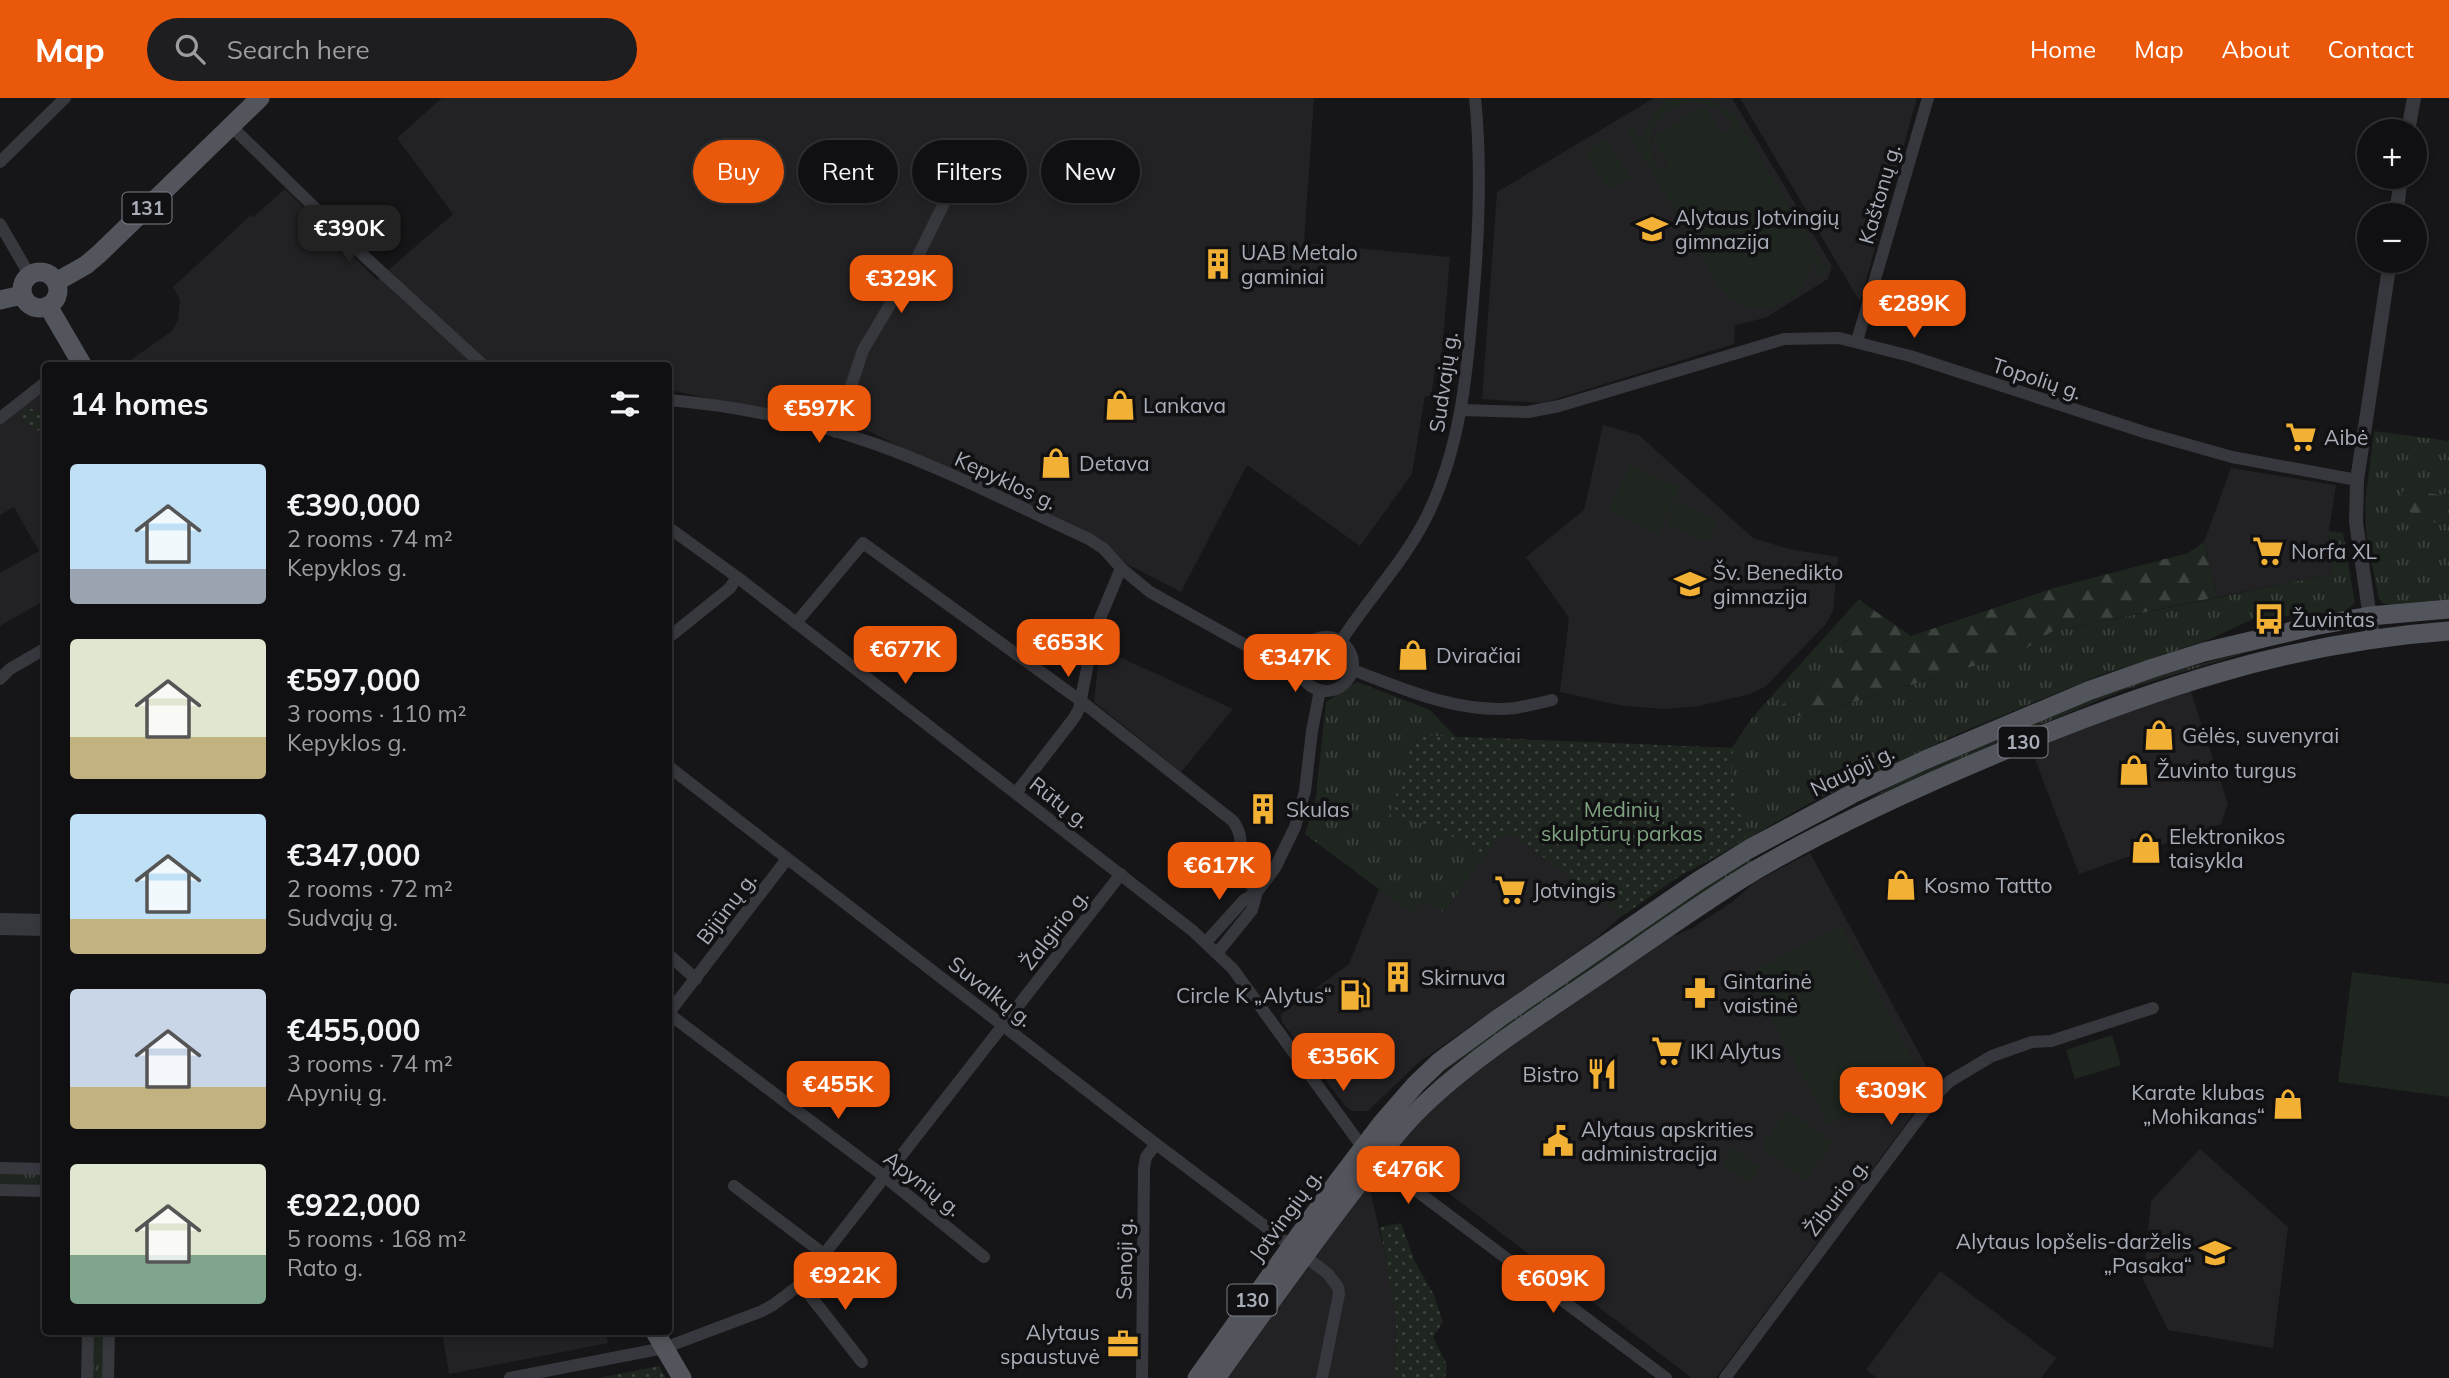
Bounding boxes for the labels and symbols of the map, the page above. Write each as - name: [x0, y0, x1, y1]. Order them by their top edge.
- street label: Kaštonų g.: [1852, 141, 1906, 247]
- road number: 131: [122, 192, 172, 223]
- place label: Alytaus Jotvingių gimnazija: [1675, 204, 1839, 254]
- pin: €390K: [300, 206, 398, 265]
- school or university icon: Alytaus Jotvingių gimnazija: [1635, 212, 1669, 246]
- place label: UAB Metalo gaminiai: [1241, 239, 1358, 289]
- building icon: UAB Metalo gaminiai: [1201, 247, 1235, 281]
- pin: €329K: [852, 256, 950, 315]
- pin: €289K: [1865, 280, 1963, 340]
- street label: Sudvajų g.: [1423, 330, 1463, 434]
- street label: Topolių g.: [1989, 351, 2085, 405]
- pin: €597K: [770, 386, 868, 445]
- shop icon: Lankava: [1103, 388, 1137, 422]
- place label: Lankava: [1143, 392, 1226, 418]
- supermarket icon: Aibė: [2284, 420, 2318, 454]
- place label: Aibė: [2324, 424, 2368, 450]
- street label: Kepyklos g.: [951, 445, 1061, 515]
- shop icon: Detava: [1039, 446, 1073, 480]
- place label: Detava: [1079, 450, 1150, 476]
- supermarket icon: Norfa XL: [2251, 534, 2285, 568]
- place label: Norfa XL: [2291, 538, 2378, 564]
- place label: Šv. Benedikto gimnazija: [1713, 559, 1843, 609]
- school or university icon: Šv. Benedikto gimnazija: [1673, 567, 1707, 601]
- bus stop icon: Žuvintas: [2252, 602, 2286, 636]
- place label: Žuvintas: [2292, 606, 2375, 632]
- pin: €653K: [1019, 620, 1117, 679]
- pin: €677K: [856, 626, 954, 686]
- pin: €347K: [1246, 634, 1344, 694]
- shop icon: Dviračiai: [1396, 638, 1430, 672]
- place label: Dviračiai: [1436, 642, 1521, 668]
- shop icon: Gėlės, suvenyrai: [2142, 718, 2176, 752]
- place label: Gėlės, suvenyrai: [2182, 722, 2339, 748]
- road number: 130: [1998, 726, 2048, 758]
- street label: Naujoji g.: [1806, 739, 1898, 801]
- shop icon: Žuvinto turgus: [2117, 753, 2151, 787]
- place label: Žuvinto turgus: [2157, 757, 2297, 783]
- street label: Rūtų g.: [1025, 770, 1095, 834]
- building icon: Skulas: [1246, 792, 1280, 826]
- place label: Skulas: [1286, 796, 1350, 822]
- park label: Medinių skulptūrų parkas: [1541, 796, 1703, 846]
- place label: Elektronikos taisykla: [2169, 823, 2285, 873]
- shop icon: Elektronikos taisykla: [2129, 831, 2163, 865]
- pin: €617K: [1170, 842, 1268, 902]
- street label: Bijūnų g.: [690, 867, 762, 949]
- shop icon: Kosmo Tattto: [1884, 868, 1918, 902]
- place label: Kosmo Tattto: [1924, 872, 2052, 898]
- supermarket icon: Jotvingis: [1493, 873, 1527, 907]
- place label: Jotvingis: [1533, 877, 1616, 903]
- street label: Žalgirio g.: [1014, 884, 1094, 974]
- street label: Suvalkų g.: [944, 950, 1038, 1032]
- building icon: Skirnuva: [1381, 960, 1415, 994]
- place label: Skirnuva: [1421, 964, 1505, 990]
- place label: Gintarinė vaistinė: [1723, 968, 1812, 1018]
- pharmacy icon: Gintarinė vaistinė: [1683, 976, 1717, 1010]
- fuel station icon: Circle K „Alytus“: [1338, 978, 1372, 1012]
- place label: Circle K „Alytus“: [1176, 982, 1332, 1008]
- pin: €356K: [1294, 1034, 1392, 1093]
- supermarket icon: IKI Alytus: [1650, 1034, 1684, 1068]
- place label: IKI Alytus: [1690, 1038, 1781, 1064]
- restaurant icon: Bistro: [1585, 1057, 1619, 1091]
- place label: Bistro: [1523, 1061, 1579, 1087]
- pin: €455K: [789, 1062, 887, 1121]
- pin: €309K: [1842, 1068, 1940, 1127]
- place label: Karate klubas „Mohikanas“: [2131, 1079, 2265, 1129]
- shop icon: Karate klubas „Mohikanas“: [2271, 1087, 2305, 1121]
- place label: Alytaus apskrities administracija: [1581, 1116, 1754, 1166]
- public building icon: Alytaus apskrities administracija: [1541, 1124, 1575, 1158]
- street label: Apynių g.: [879, 1145, 967, 1221]
- pin: €476K: [1359, 1146, 1457, 1206]
- street label: Žiburio g.: [1799, 1153, 1873, 1241]
- street label: Jotvingių g.: [1243, 1164, 1327, 1266]
- street label: Senoji g.: [1110, 1218, 1138, 1300]
- place label: Alytaus lopšelis-darželis „Pasaka“: [1956, 1228, 2192, 1278]
- school or university icon: Alytaus lopšelis-darželis „Pasaka“: [2198, 1236, 2232, 1270]
- pin: €922K: [796, 1252, 894, 1312]
- pin: €609K: [1504, 1256, 1602, 1315]
- road number: 130: [1228, 1284, 1276, 1316]
- place label: Alytaus spaustuvė: [1000, 1319, 1100, 1369]
- office icon: Alytaus spaustuvė: [1106, 1327, 1140, 1361]

